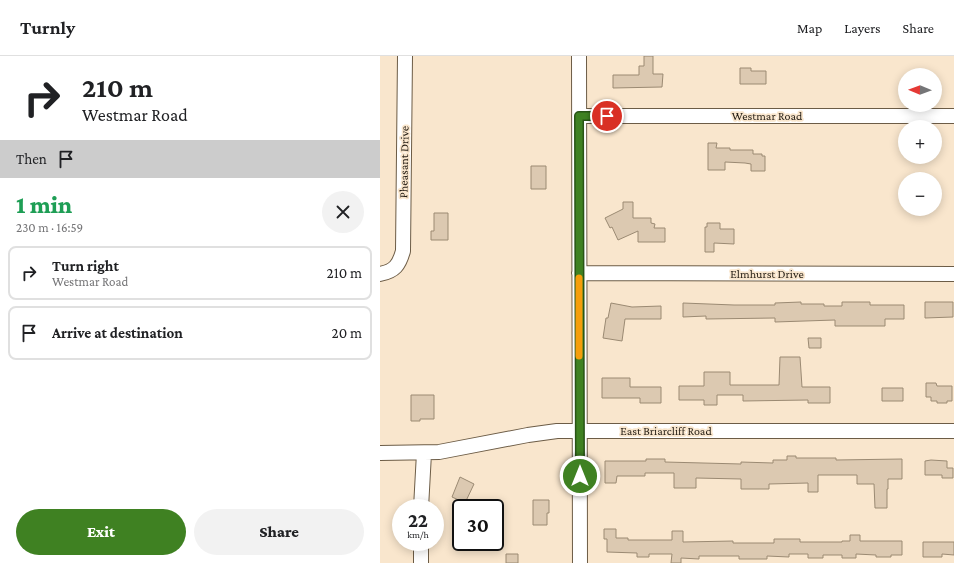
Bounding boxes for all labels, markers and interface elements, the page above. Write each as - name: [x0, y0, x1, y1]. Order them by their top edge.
- text: Turnly: [20, 17, 75, 38]
- text: Map: [797, 20, 822, 36]
- text: Layers: [844, 20, 881, 36]
- text: Share: [903, 20, 934, 36]
- north arrow: [898, 68, 942, 112]
- map controls: [898, 68, 942, 216]
- icon: right: [16, 72, 68, 124]
- text: 210 m: [82, 72, 153, 103]
- pin: [590, 99, 624, 133]
- text: Westmar Road: [82, 105, 188, 125]
- icon: arrive: [596, 105, 618, 127]
- street label: Westmar Road: [732, 109, 803, 123]
- button: +: [898, 120, 942, 164]
- street label: Pheasant Drive: [396, 126, 412, 198]
- icon: arrive: [55, 148, 77, 170]
- text: Then: [16, 151, 47, 167]
- button: −: [898, 172, 942, 216]
- text: 1 min: [16, 191, 72, 218]
- button: close: [322, 191, 364, 233]
- text: 230 m · 16:59: [16, 220, 83, 235]
- text: Turn right: [52, 258, 119, 274]
- icon: right: [18, 262, 40, 284]
- text: 210 m: [327, 265, 362, 281]
- street label: Elmhurst Drive: [730, 267, 804, 281]
- text: Westmar Road: [52, 274, 128, 289]
- icon: arrive: [18, 322, 40, 344]
- text: Arrive at destination: [52, 325, 183, 341]
- text: 20 m: [332, 325, 362, 341]
- street label: East Briarcliff Road: [620, 424, 712, 438]
- position arrow: [559, 455, 601, 497]
- speed limit sign: 30: [452, 499, 504, 551]
- button: Exit: [16, 509, 186, 555]
- button: Share: [194, 509, 364, 555]
- text: 22: [408, 509, 428, 531]
- text: km/h: [407, 529, 429, 540]

